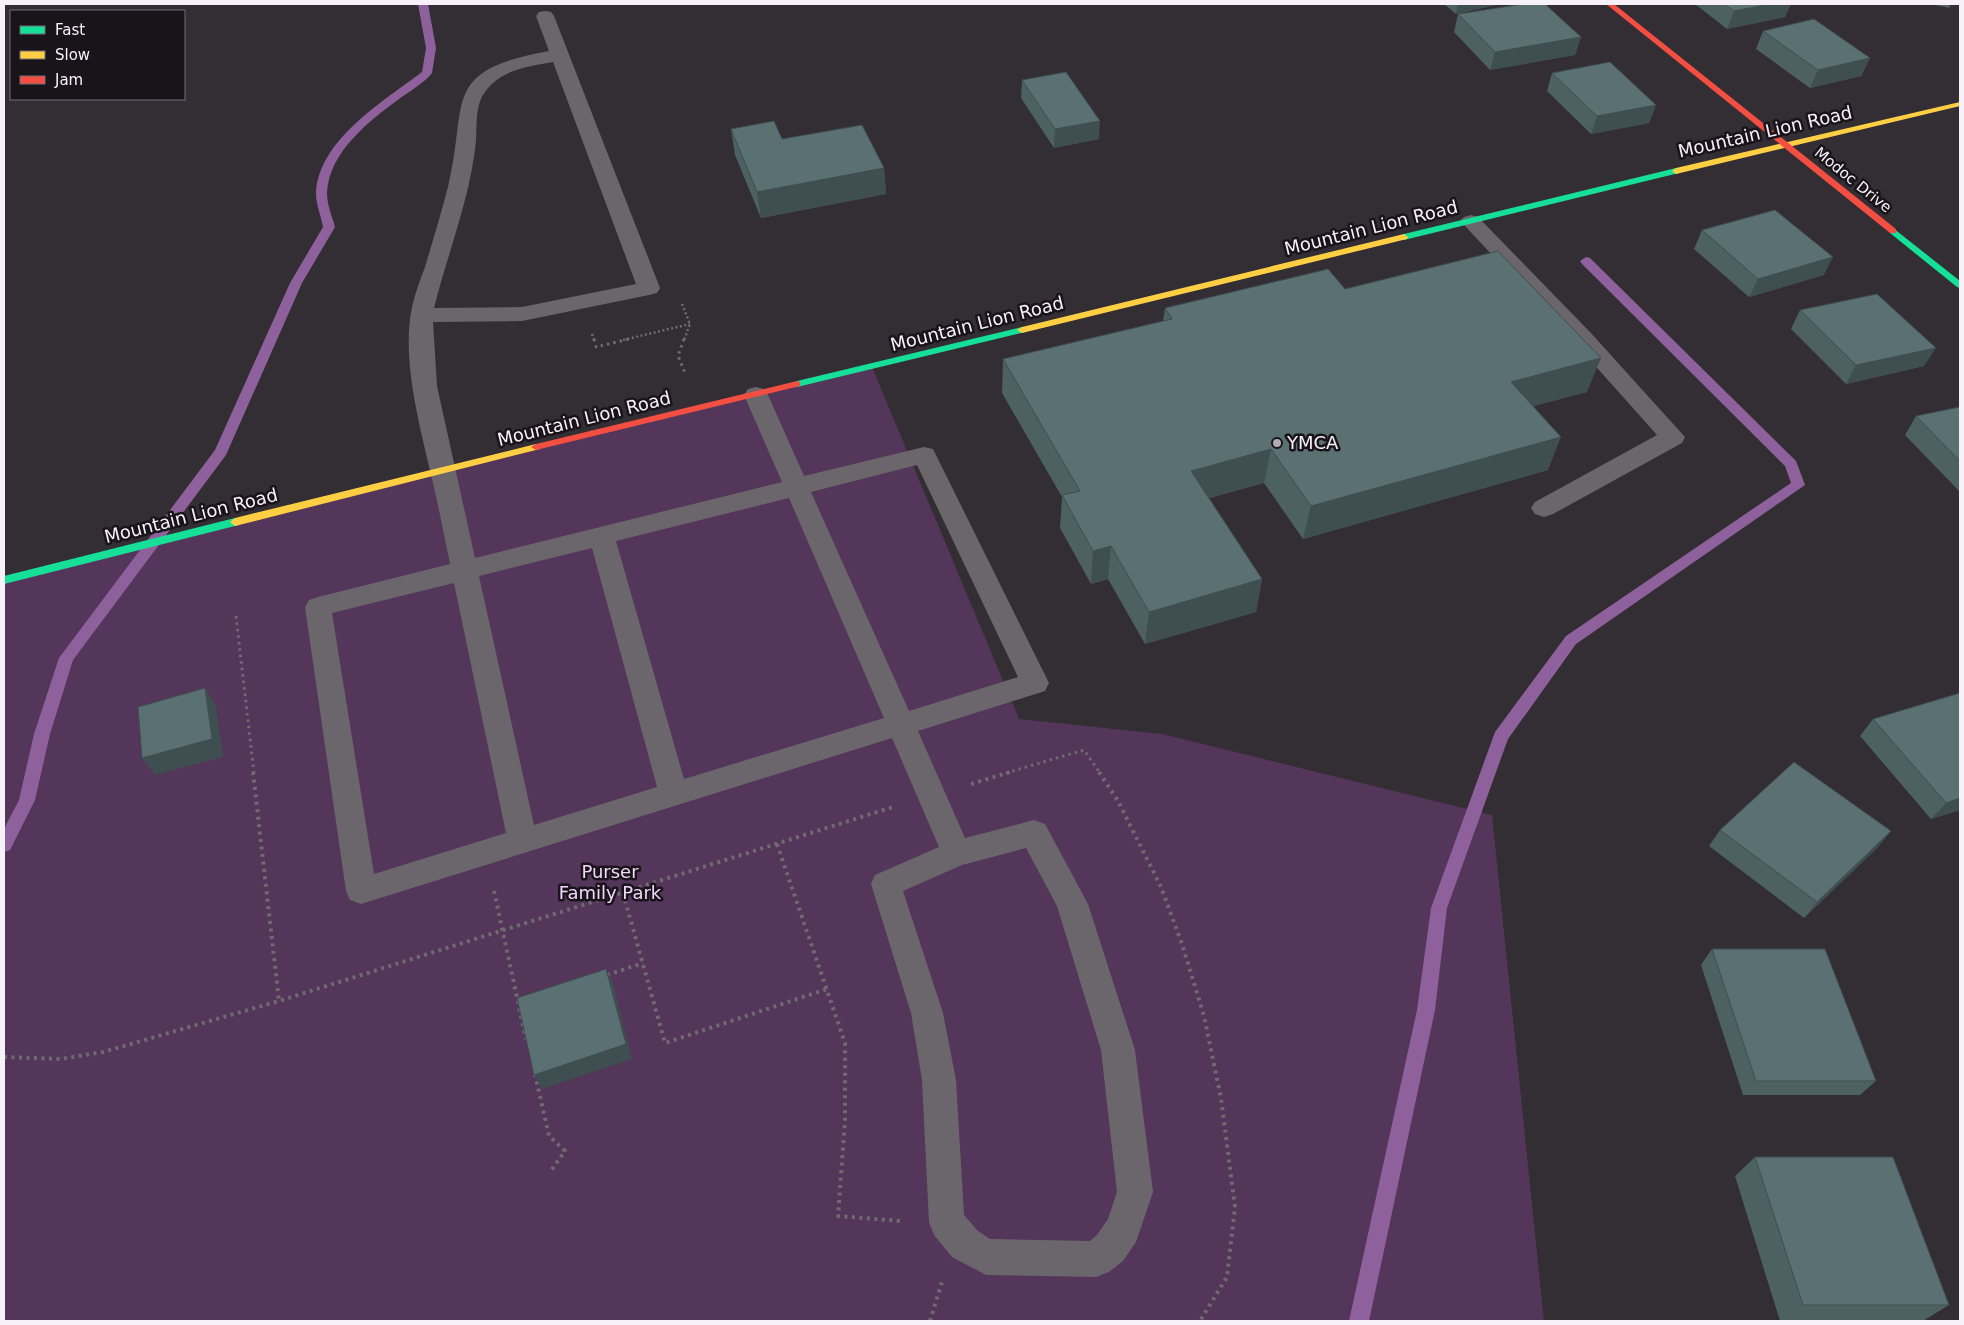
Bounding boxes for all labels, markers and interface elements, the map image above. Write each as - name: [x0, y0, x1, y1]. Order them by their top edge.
- legend: [10, 10, 185, 100]
- text: Fast: [55, 21, 85, 39]
- text: Slow: [55, 46, 90, 64]
- text: Jam: [54, 71, 83, 89]
- street label: Mountain Lion Road: [1676, 101, 1854, 162]
- street label: Modoc Drive: [1811, 143, 1895, 217]
- street label: Mountain Lion Road: [1282, 196, 1460, 259]
- street label: Mountain Lion Road: [888, 292, 1066, 355]
- street label: Mountain Lion Road: [495, 387, 673, 450]
- place label: YMCA: [1286, 432, 1339, 453]
- marker: YMCA: [1271, 437, 1283, 449]
- street label: Mountain Lion Road: [102, 484, 280, 547]
- park label: Purser Family Park: [559, 861, 662, 903]

